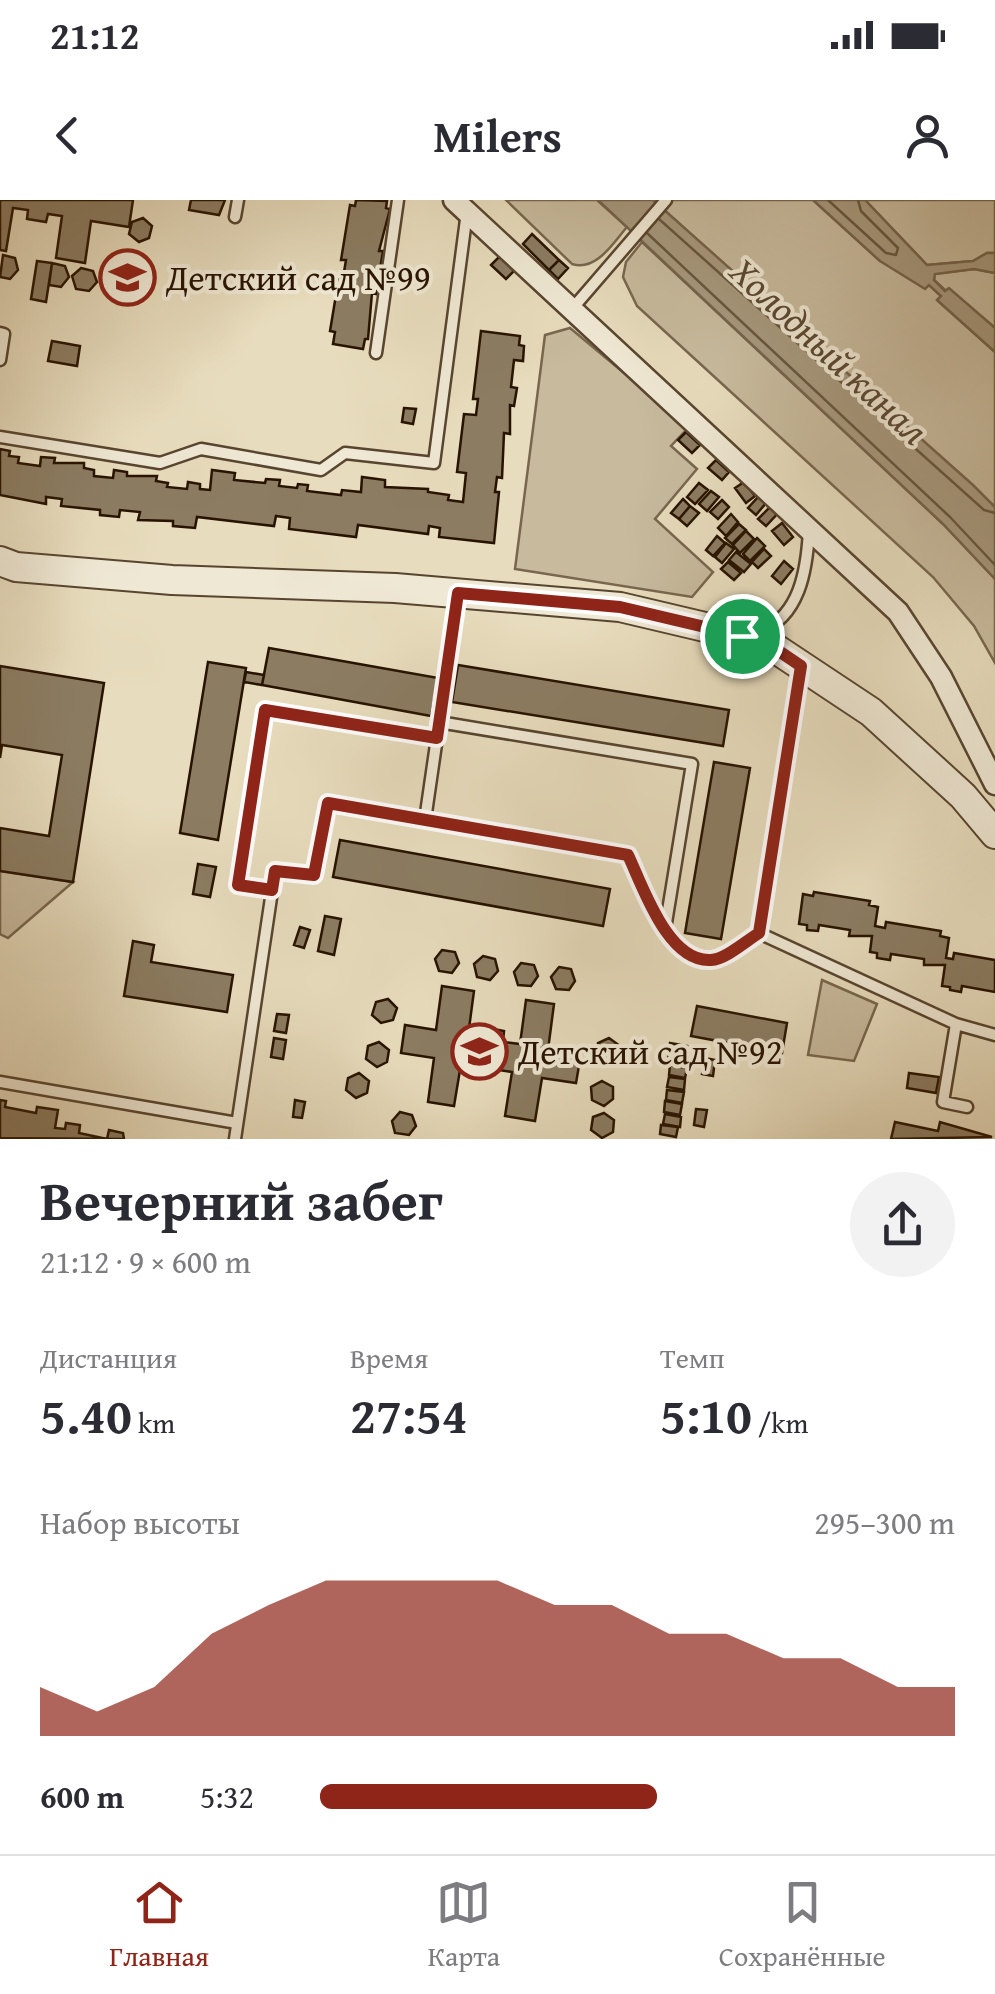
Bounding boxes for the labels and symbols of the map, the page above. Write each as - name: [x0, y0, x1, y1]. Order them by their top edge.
- water label: Холодный канал: [717, 243, 942, 457]
- school or university icon: Детский сад №99: [97, 248, 157, 308]
- place label: Детский сад №99: [165, 252, 431, 303]
- pin: [700, 594, 785, 679]
- school or university icon: Детский сад №92: [449, 1022, 509, 1082]
- place label: Детский сад №92: [517, 1026, 783, 1077]

